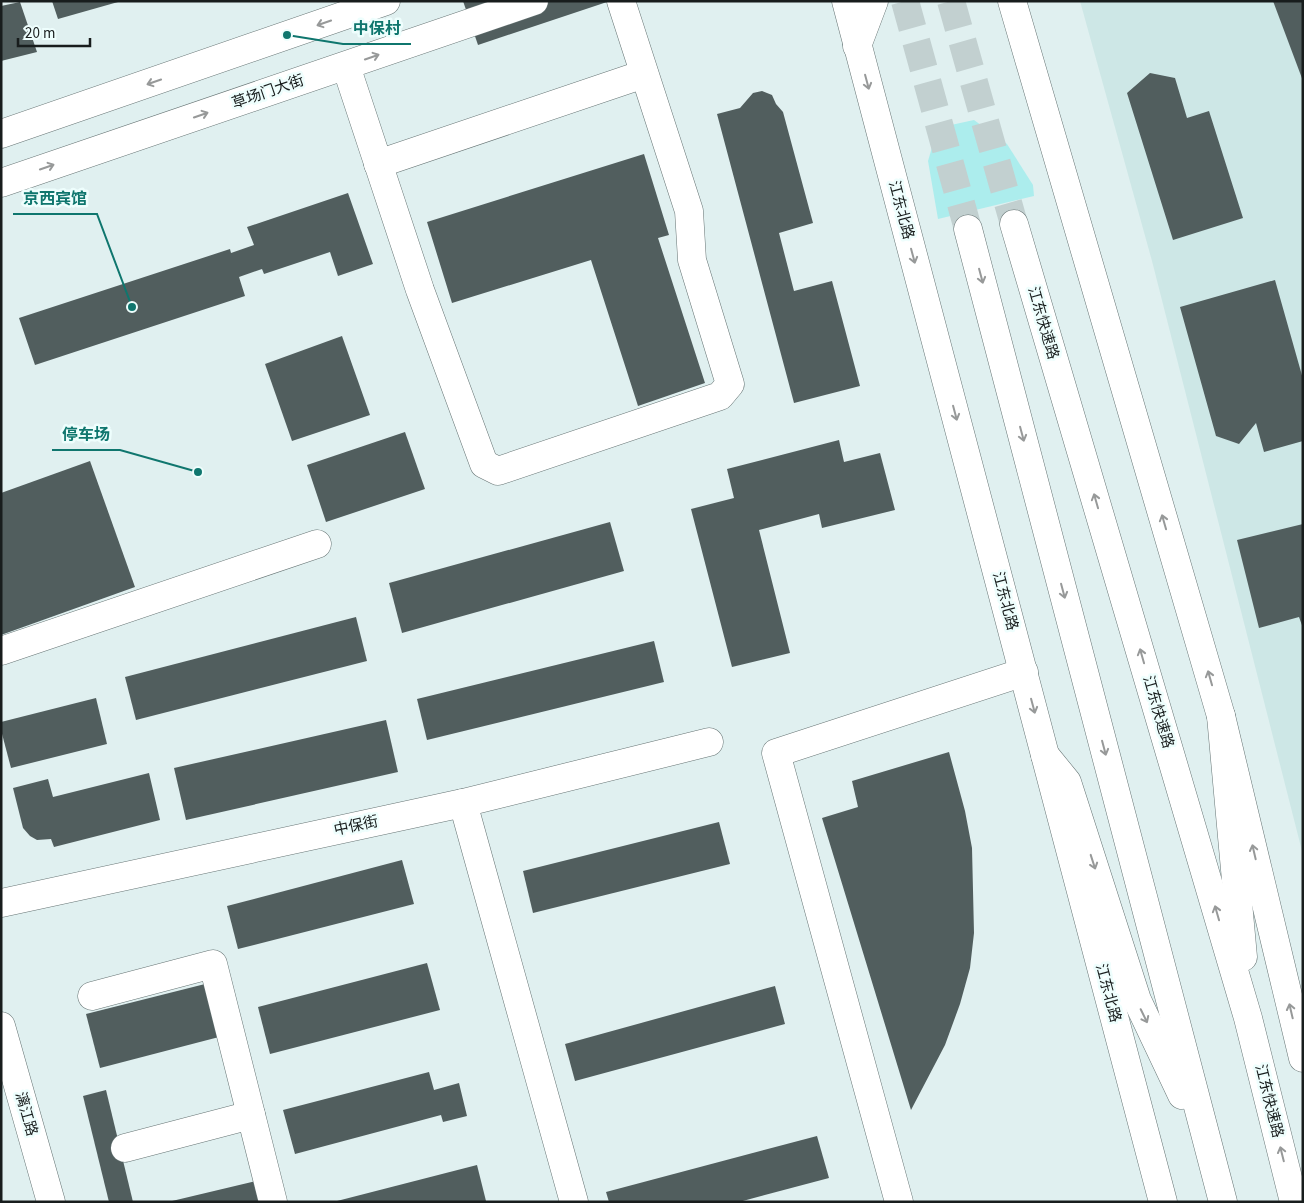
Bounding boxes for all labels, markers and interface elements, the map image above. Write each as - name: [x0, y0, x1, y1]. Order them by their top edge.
- callout: 中保村: [343, 13, 411, 44]
- scale bar: [18, 15, 90, 47]
- text: 中保村: [353, 18, 401, 40]
- one-way arrow: [317, 19, 332, 28]
- text: 20 m: [25, 23, 55, 44]
- one-way arrow: [363, 52, 379, 61]
- street label: 草场门大街: [229, 70, 307, 114]
- one-way arrow: [863, 74, 872, 90]
- one-way arrow: [146, 78, 162, 87]
- one-way arrow: [193, 110, 209, 119]
- one-way arrow: [39, 162, 55, 171]
- street label: 江东北路: [883, 178, 919, 242]
- callout: 京西宾馆: [13, 183, 97, 214]
- text: 京西宾馆: [23, 188, 87, 210]
- one-way arrow: [909, 248, 918, 264]
- one-way arrow: [976, 268, 986, 284]
- street label: 江东快速路: [1023, 284, 1063, 362]
- one-way arrow: [951, 405, 960, 421]
- callout: 停车场: [52, 419, 120, 450]
- text: 停车场: [62, 424, 110, 446]
- one-way arrow: [1017, 425, 1027, 441]
- one-way arrow: [1090, 493, 1100, 509]
- one-way arrow: [1159, 514, 1169, 530]
- street label: 江东北路: [987, 569, 1023, 633]
- one-way arrow: [1059, 582, 1068, 598]
- one-way arrow: [1136, 649, 1146, 665]
- one-way arrow: [1204, 670, 1214, 686]
- street label: 江东快速路: [1138, 673, 1178, 751]
- one-way arrow: [1028, 697, 1038, 713]
- one-way arrow: [1100, 740, 1109, 756]
- street label: 中保街: [332, 811, 380, 841]
- one-way arrow: [1249, 845, 1258, 861]
- one-way arrow: [1088, 854, 1098, 870]
- one-way arrow: [1212, 905, 1222, 921]
- street label: 江东北路: [1090, 961, 1126, 1025]
- one-way arrow: [1286, 1003, 1295, 1019]
- one-way arrow: [1140, 1008, 1149, 1023]
- street label: 江东快速路: [1250, 1062, 1288, 1140]
- street label: 漓江路: [10, 1089, 42, 1139]
- one-way arrow: [1277, 1147, 1286, 1163]

